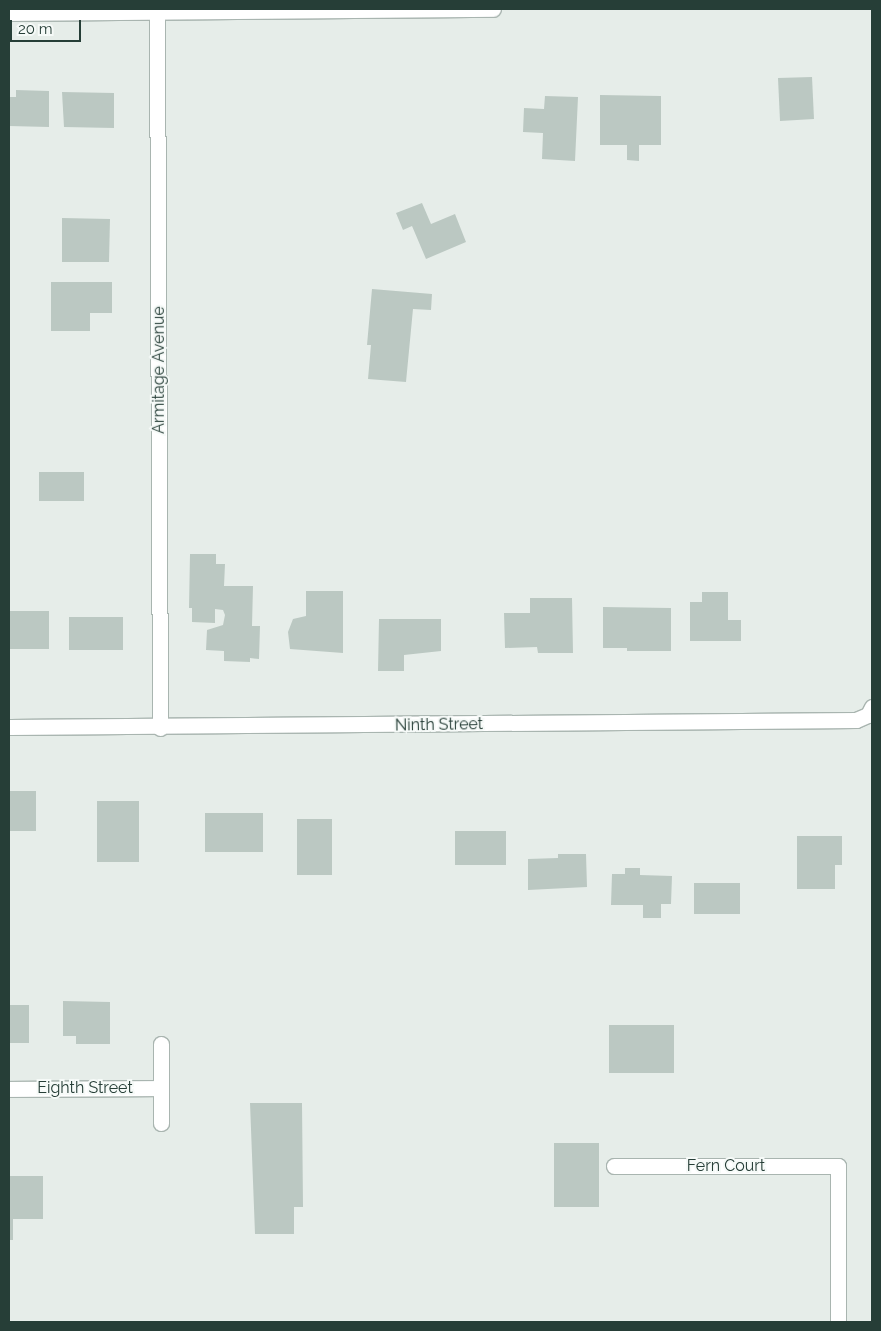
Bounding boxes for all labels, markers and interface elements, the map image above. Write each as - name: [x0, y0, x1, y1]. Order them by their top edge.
- scale bar: [12, 10, 84, 42]
- text: 20 m: [18, 20, 53, 38]
- street label: Armitage Avenue: [149, 306, 169, 434]
- street label: Ninth Street: [395, 715, 483, 735]
- street label: Eighth Street: [37, 1078, 133, 1098]
- street label: Fern Court: [687, 1156, 765, 1176]

